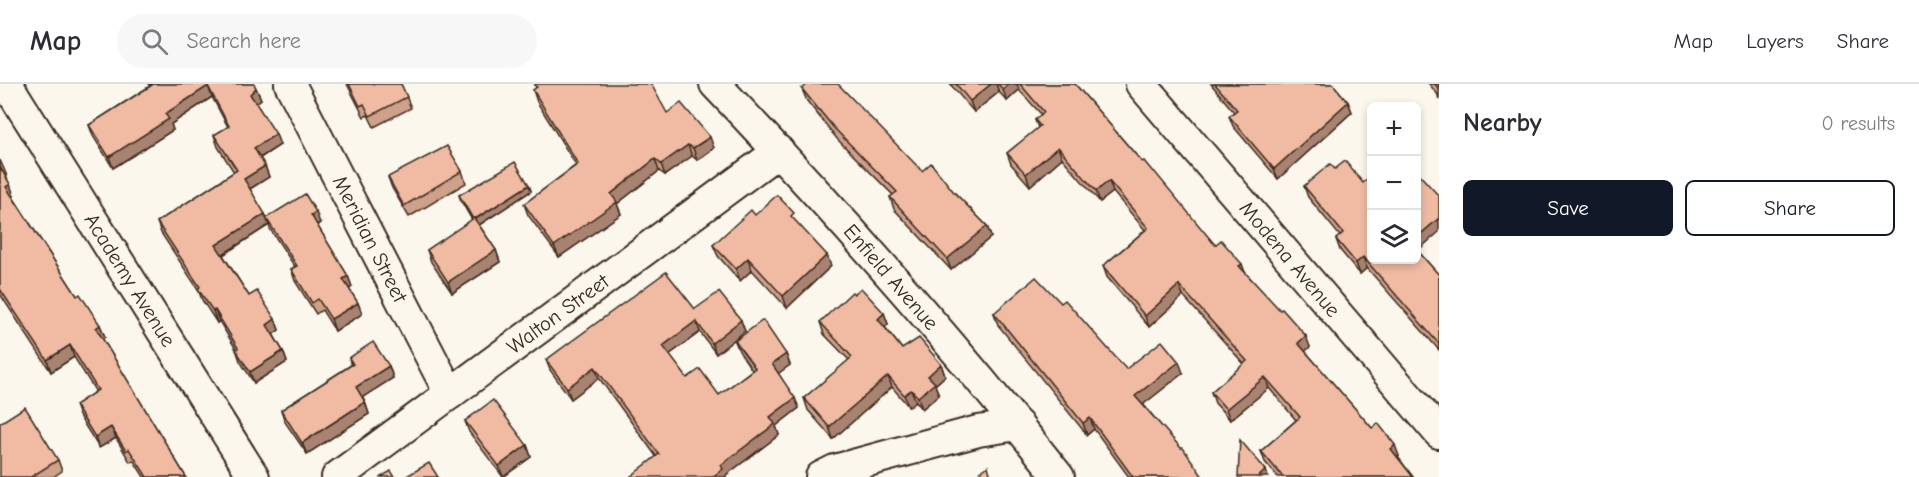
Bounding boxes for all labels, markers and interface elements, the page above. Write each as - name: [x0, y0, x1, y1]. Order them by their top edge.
- search box: [117, 14, 537, 68]
- text: Map: [30, 25, 81, 57]
- icon: search: [138, 25, 171, 58]
- text: Search here: [186, 28, 301, 54]
- text: Map: [1674, 29, 1713, 53]
- text: Layers: [1746, 29, 1804, 53]
- text: Share: [1837, 29, 1889, 53]
- map controls: [1367, 102, 1421, 264]
- button: +: [1367, 102, 1421, 156]
- text: Nearby: [1463, 108, 1542, 138]
- text: 0 results: [1822, 112, 1895, 135]
- button: −: [1367, 156, 1421, 210]
- street label: Meridian Street: [328, 172, 413, 307]
- button: Save: [1463, 180, 1673, 236]
- button: Share: [1685, 180, 1895, 236]
- street label: Modena Avenue: [1235, 196, 1345, 322]
- street label: Academy Avenue: [79, 209, 181, 351]
- button: layers: [1367, 210, 1421, 264]
- street label: Enfield Avenue: [839, 219, 943, 335]
- street label: Walton Street: [502, 268, 614, 359]

